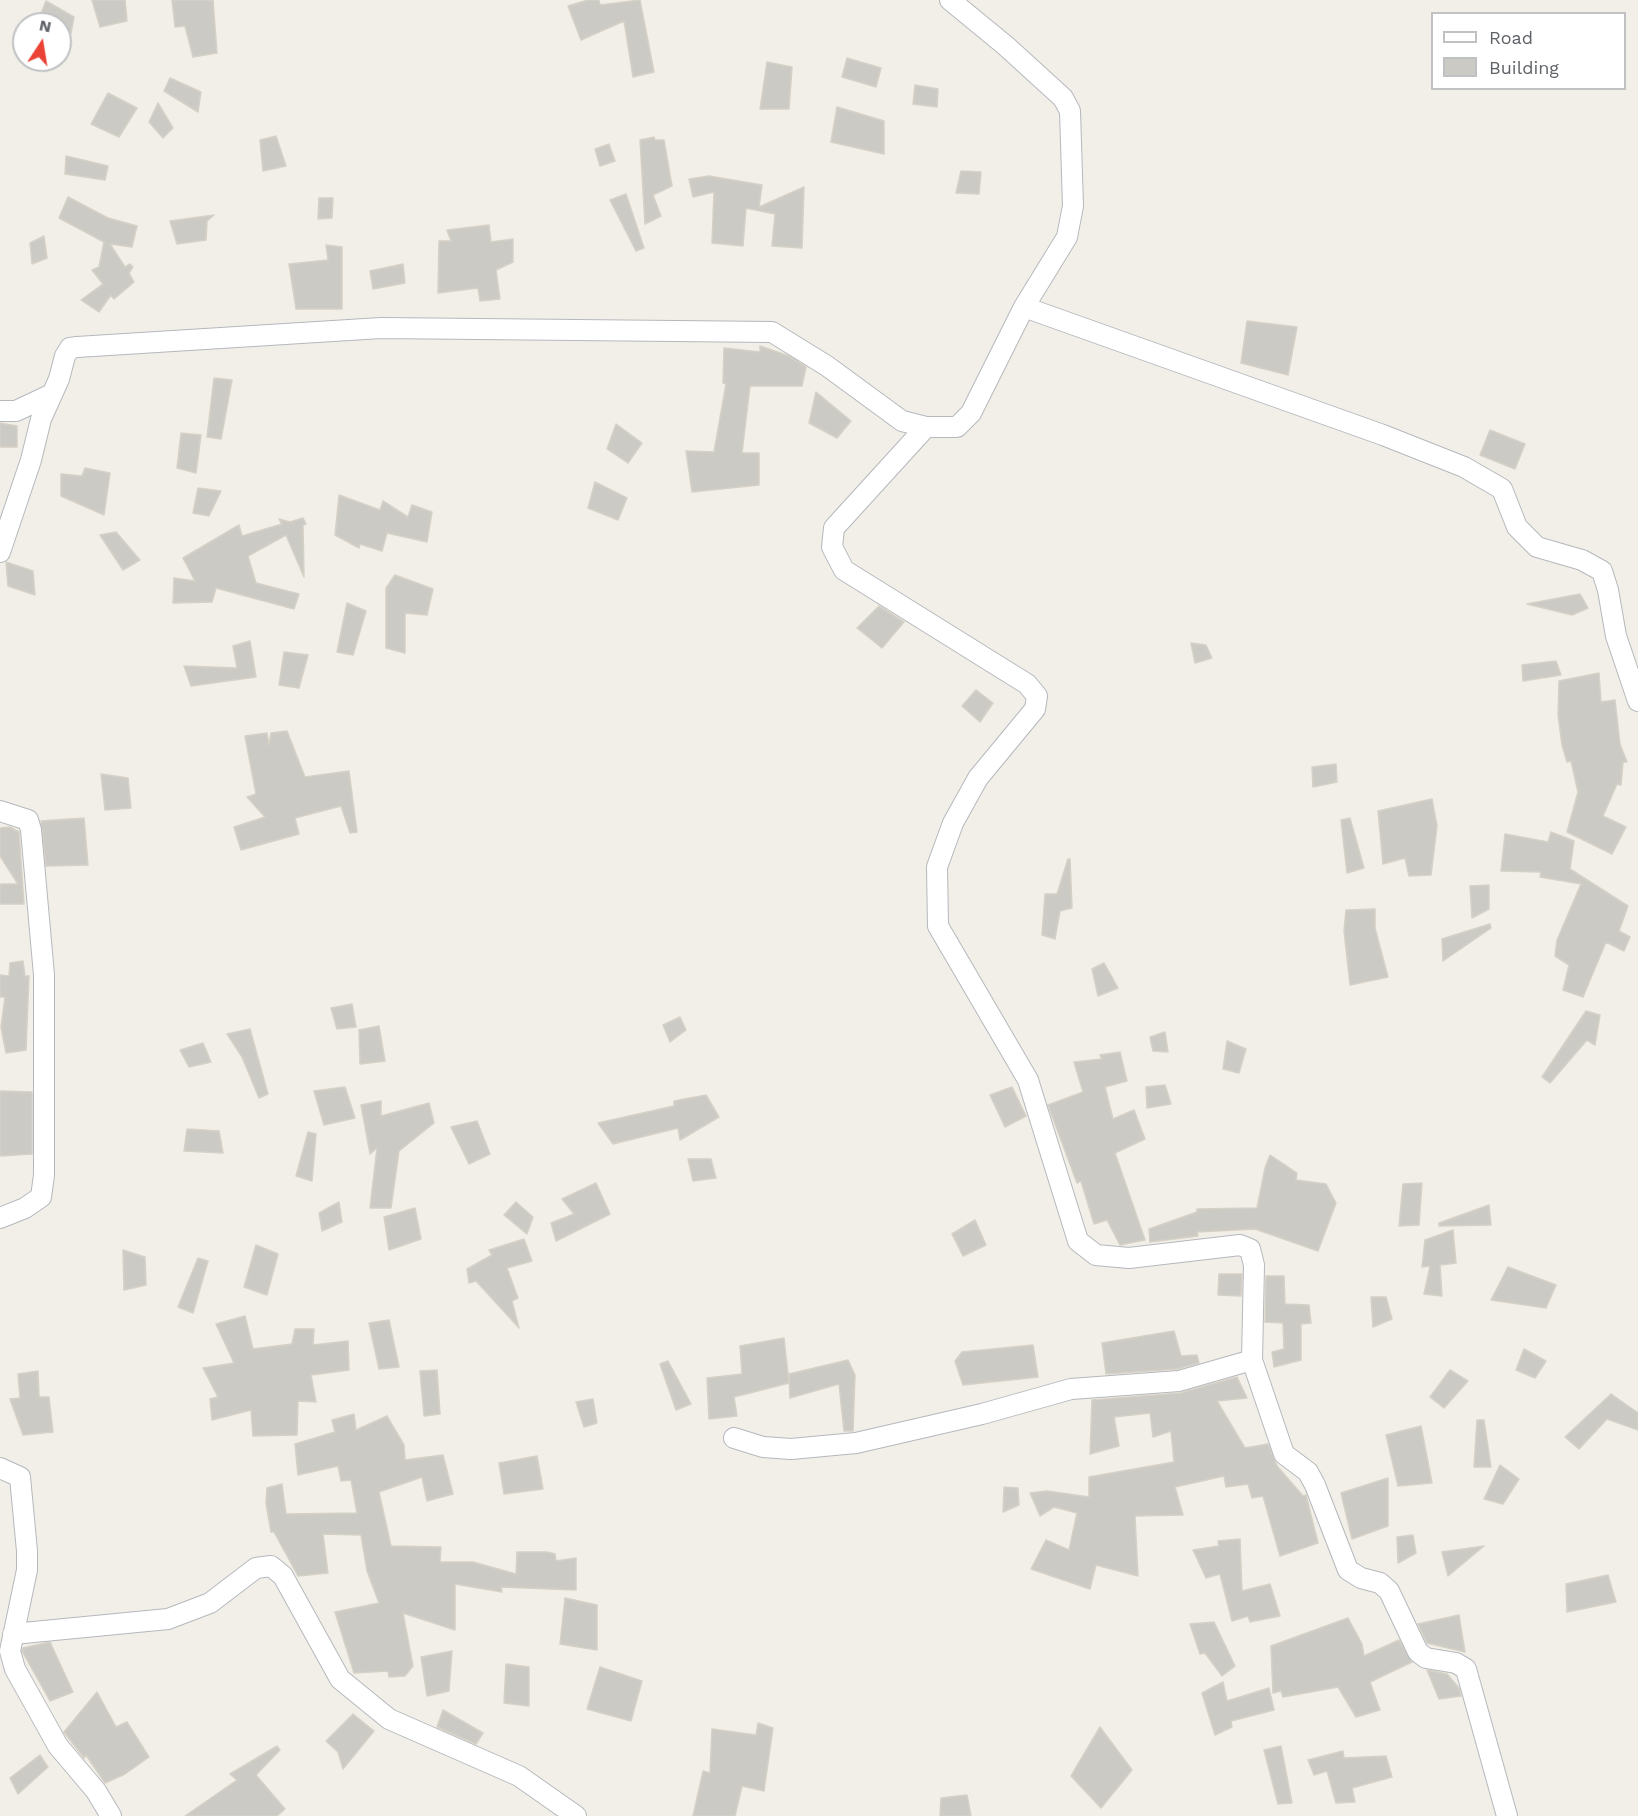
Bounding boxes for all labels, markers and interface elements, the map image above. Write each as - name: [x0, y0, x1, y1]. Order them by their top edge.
- north arrow: [12, 12, 72, 72]
- legend: [1431, 12, 1626, 90]
- text: N: [38, 15, 53, 36]
- text: Road: [1489, 27, 1533, 48]
- text: Building: [1489, 57, 1559, 78]

